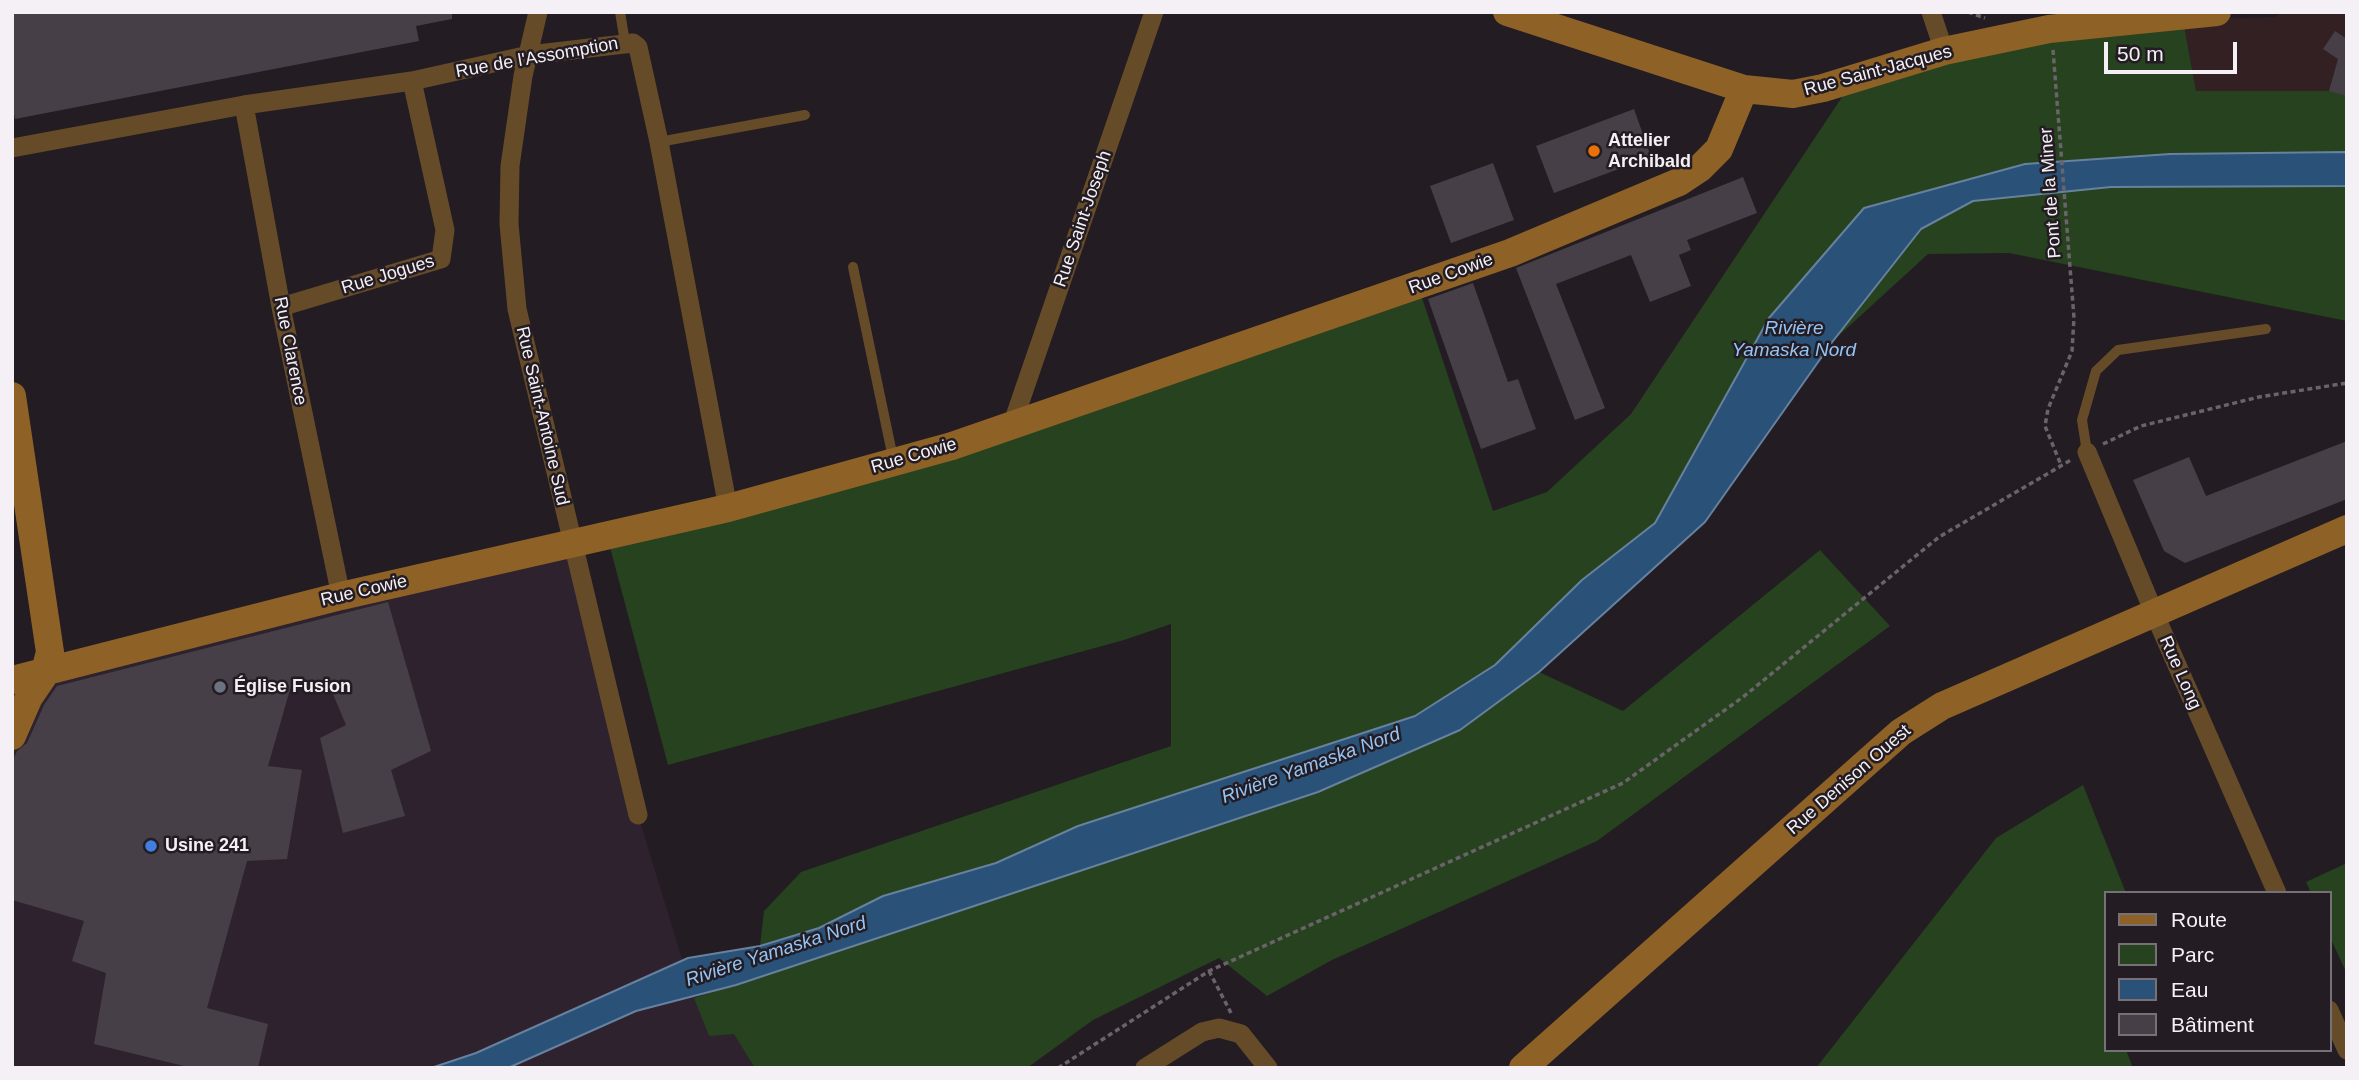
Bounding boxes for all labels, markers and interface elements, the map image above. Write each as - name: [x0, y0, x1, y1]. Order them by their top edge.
- scale bar: [2107, 28, 2240, 72]
- street label: Rue de l'Assomption: [454, 33, 620, 83]
- street label: Rue Saint-Jacques: [1802, 41, 1954, 101]
- text: 50 m: [2117, 42, 2164, 65]
- street label: Pont de la Miner: [2036, 127, 2066, 259]
- place label: Attelier Archibald: [1608, 130, 1691, 172]
- marker: Attelier Archibald: [1586, 143, 1602, 159]
- street label: Rue Saint-Joseph: [1049, 148, 1117, 290]
- street label: Rue Cowie: [1406, 249, 1496, 299]
- street label: Rue Jogues: [339, 251, 437, 299]
- street label: Rue Clarence: [269, 295, 311, 407]
- water label: Rivière Yamaska Nord: [1732, 318, 1856, 362]
- street label: Rue Saint-Antoine Sud: [511, 324, 573, 508]
- street label: Rue Cowie: [869, 433, 959, 479]
- street label: Rue Cowie: [319, 571, 409, 611]
- street label: Rue Long: [2154, 633, 2206, 713]
- place label: Église Fusion: [234, 676, 351, 698]
- marker: Église Fusion: [212, 679, 228, 695]
- street label: Rue Denison Ouest: [1783, 720, 1915, 840]
- water label: Rivière Yamaska Nord: [1218, 723, 1404, 809]
- place label: Usine 241: [165, 835, 249, 857]
- marker: Usine 241: [143, 838, 159, 854]
- legend: [2104, 891, 2331, 1052]
- text: Route: [2171, 908, 2227, 931]
- water label: Rivière Yamaska Nord: [683, 912, 869, 992]
- text: Parc: [2171, 943, 2214, 966]
- text: Eau: [2171, 978, 2208, 1001]
- text: Bâtiment: [2171, 1013, 2254, 1036]

